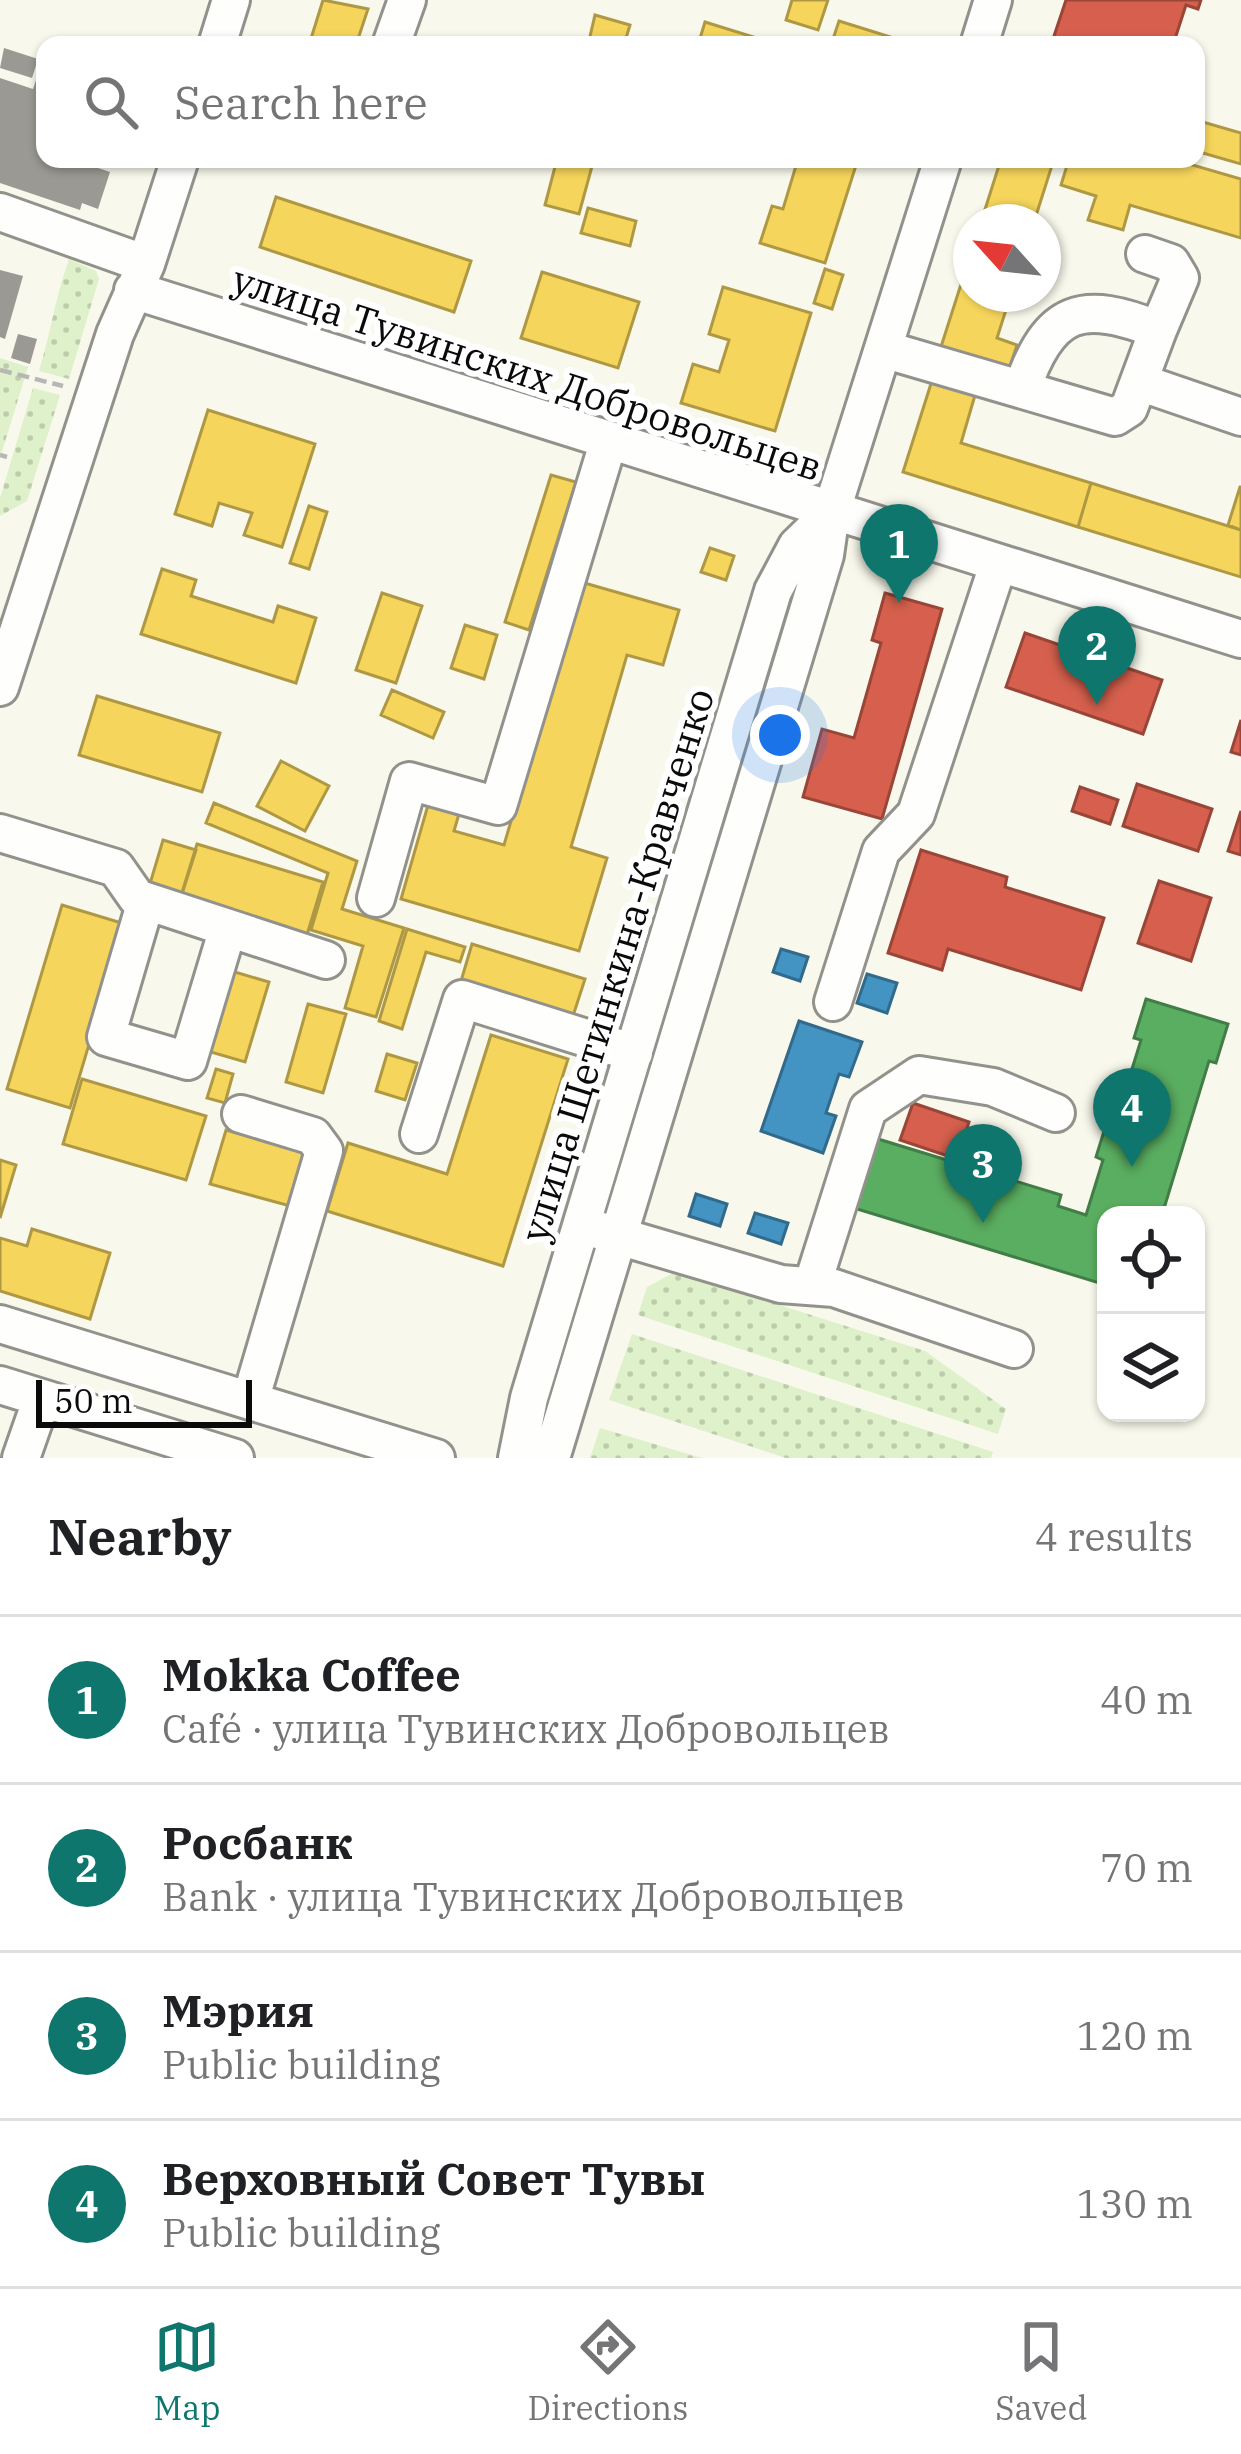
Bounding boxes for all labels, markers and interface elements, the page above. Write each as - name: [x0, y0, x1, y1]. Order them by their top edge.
- search box: [36, 36, 1205, 168]
- icon: search: [78, 69, 144, 135]
- text: Search here: [174, 73, 428, 131]
- north arrow: [953, 204, 1061, 312]
- street label: улица Тувинских Добровольцев: [226, 253, 828, 492]
- pin: 1: [860, 504, 938, 603]
- pin: 2: [1058, 606, 1136, 705]
- street label: улица Щетинкина-Кравченко: [508, 682, 725, 1248]
- your location: [750, 705, 810, 765]
- pin: 4: [1093, 1068, 1171, 1167]
- pin: 3: [944, 1124, 1022, 1223]
- map controls: [1097, 1206, 1205, 1422]
- button: locate: [1097, 1206, 1205, 1314]
- button: layers: [1097, 1314, 1205, 1422]
- scale bar: [36, 1374, 252, 1427]
- text: 50 m: [54, 1379, 133, 1422]
- text: Nearby: [48, 1503, 232, 1569]
- text: 4 results: [1035, 1511, 1193, 1562]
- text: Mokka Coffee: [162, 1645, 461, 1703]
- text: 1: [75, 1674, 99, 1725]
- text: 40 m: [1100, 1674, 1193, 1725]
- text: Café · улица Тувинских Добровольцев: [162, 1703, 890, 1754]
- text: Росбанк: [162, 1813, 353, 1871]
- text: 2: [75, 1842, 99, 1893]
- text: 70 m: [1100, 1842, 1193, 1893]
- text: Bank · улица Тувинских Добровольцев: [162, 1871, 905, 1922]
- text: Мэрия: [162, 1981, 314, 2039]
- text: 3: [75, 2010, 99, 2061]
- text: 120 m: [1077, 2010, 1193, 2061]
- text: Public building: [162, 2039, 441, 2090]
- text: Верховный Совет Тувы: [162, 2149, 705, 2207]
- text: 4: [75, 2178, 99, 2229]
- text: 130 m: [1077, 2178, 1193, 2229]
- text: Public building: [162, 2207, 441, 2258]
- tab: Map: [153, 2314, 220, 2429]
- tab: Directions: [527, 2314, 688, 2429]
- tab: Saved: [995, 2314, 1088, 2429]

